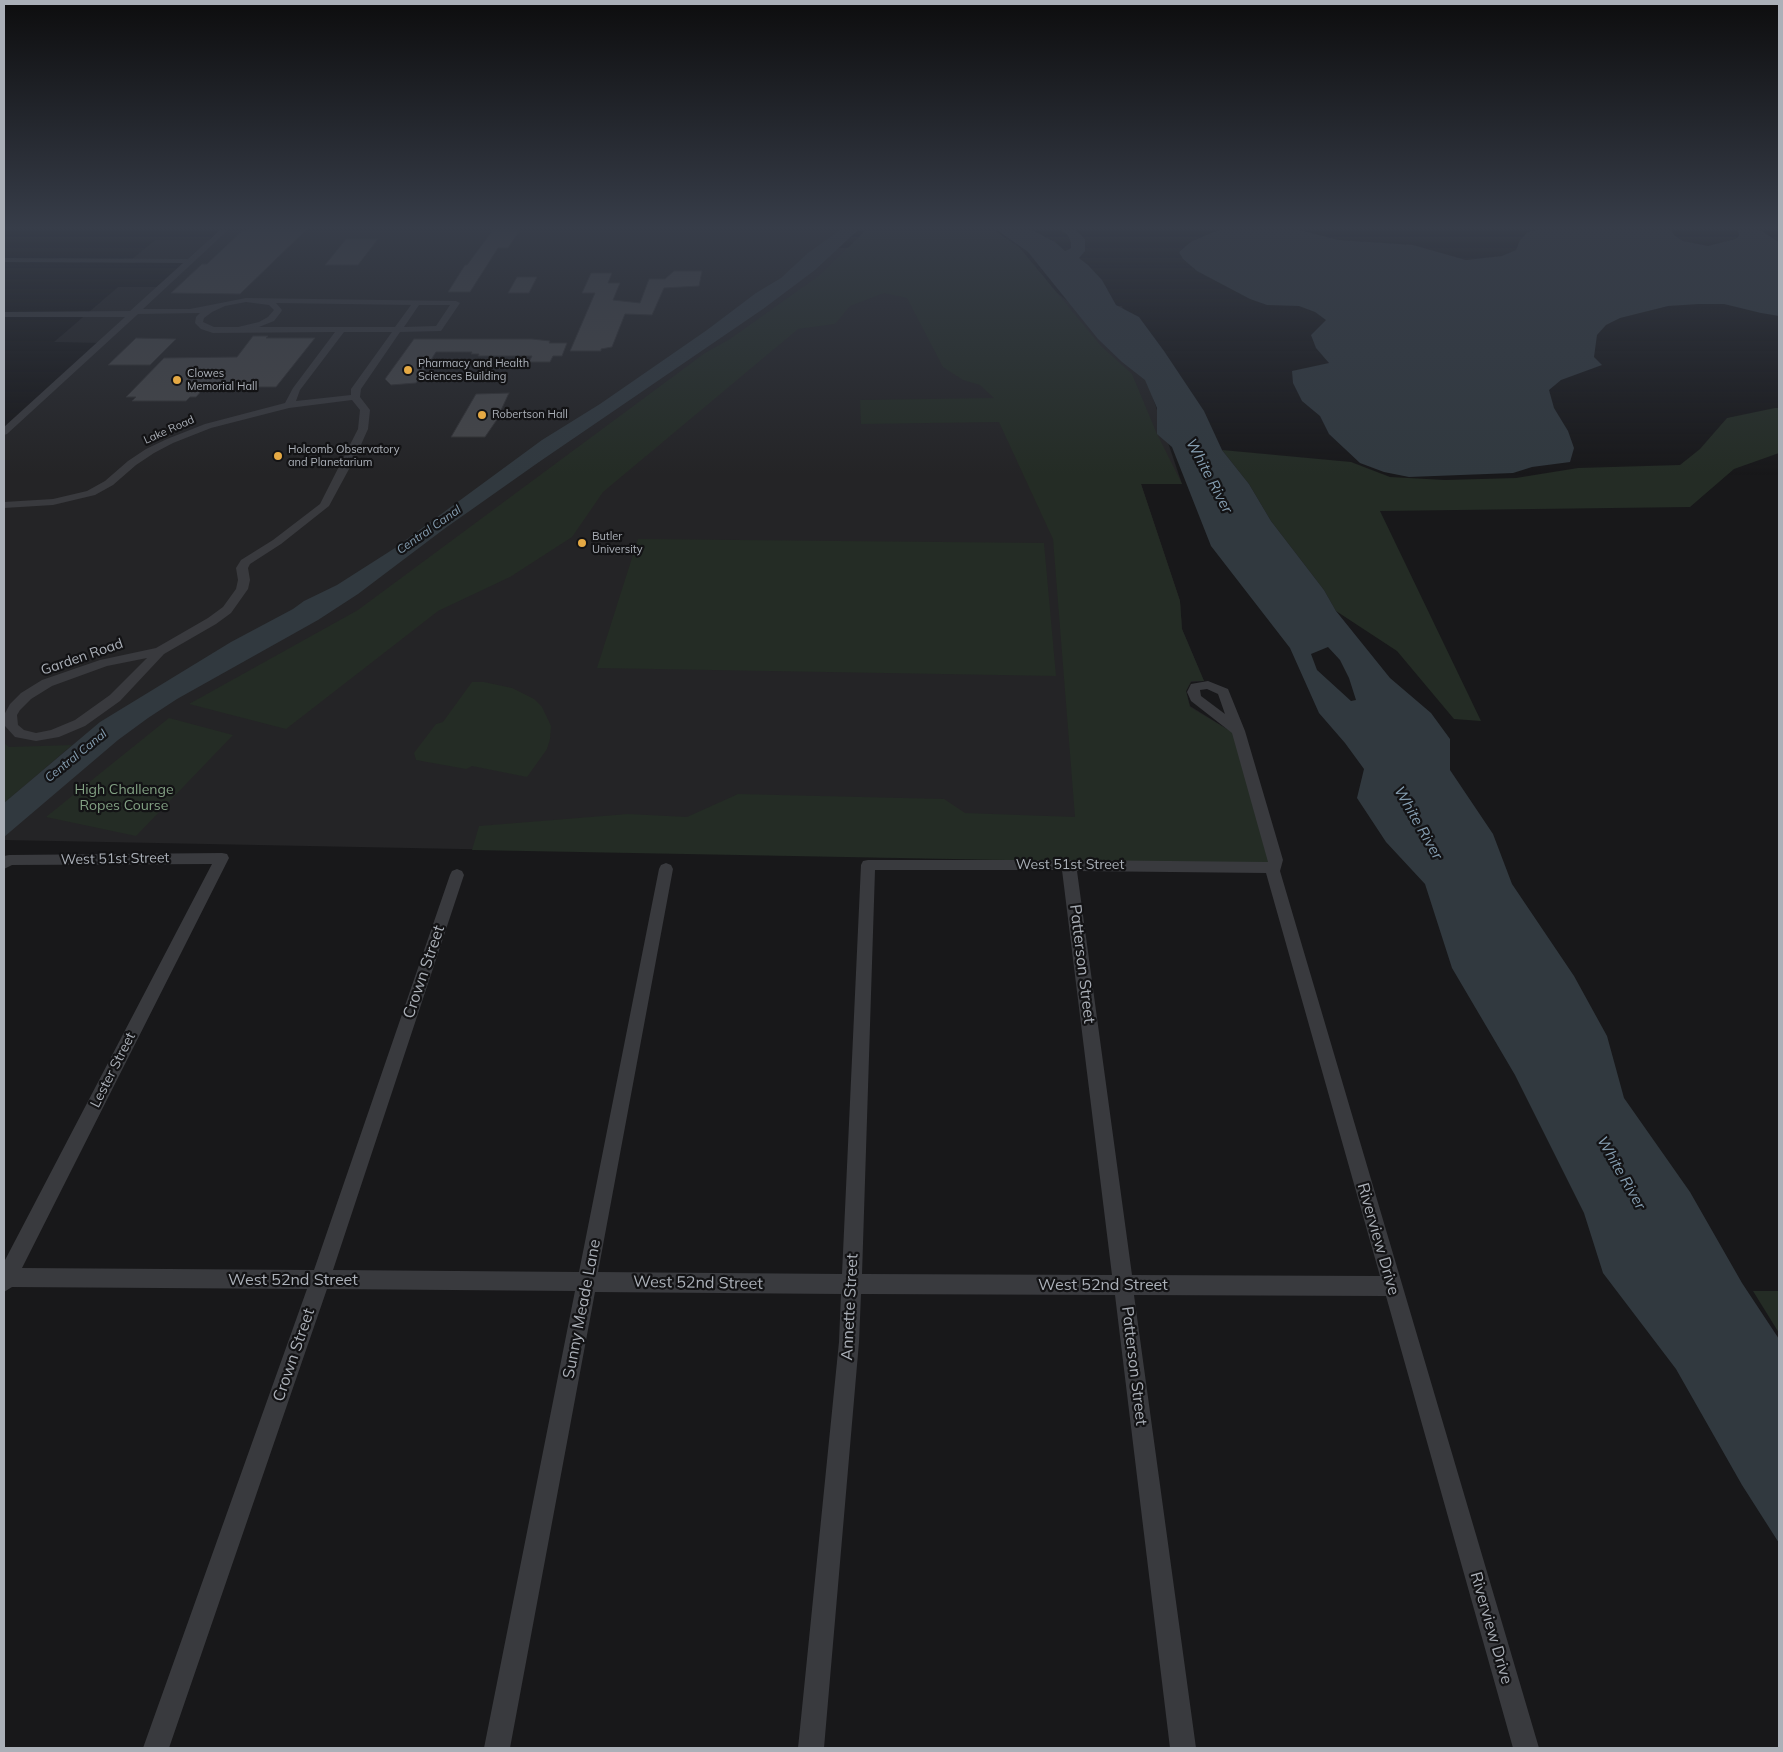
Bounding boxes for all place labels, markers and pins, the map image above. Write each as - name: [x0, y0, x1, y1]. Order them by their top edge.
- place label: Pharmacy and Health Sciences Building: [418, 357, 529, 383]
- marker: Pharmacy and Health Sciences Building: [402, 364, 414, 376]
- place label: Clowes Memorial Hall: [187, 367, 257, 393]
- marker: Clowes Memorial Hall: [171, 374, 183, 386]
- place label: Robertson Hall: [492, 408, 568, 422]
- marker: Robertson Hall: [476, 409, 488, 421]
- place label: Holcomb Observatory and Planetarium: [288, 443, 399, 469]
- marker: Holcomb Observatory and Planetarium: [272, 450, 284, 462]
- place label: Butler University: [592, 530, 643, 556]
- marker: Butler University: [576, 537, 588, 549]

